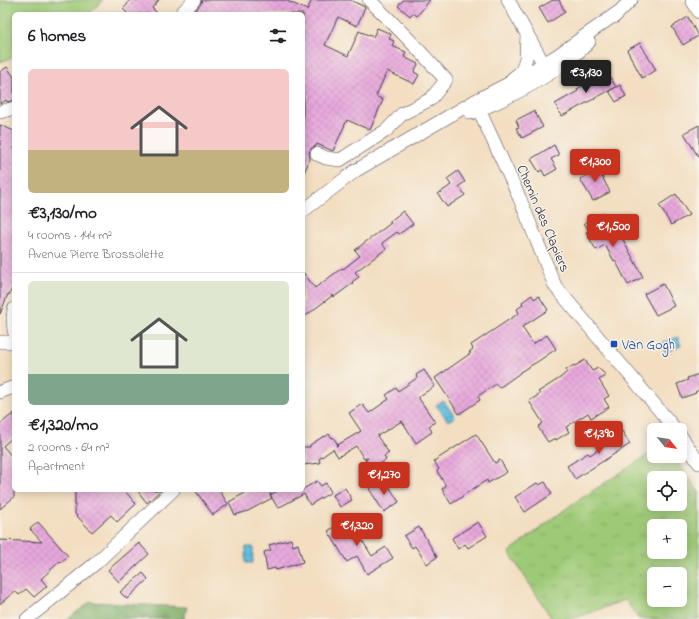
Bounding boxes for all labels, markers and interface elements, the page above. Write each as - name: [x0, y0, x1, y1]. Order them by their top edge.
- text: 6 homes: [28, 24, 86, 49]
- icon: filters: [267, 25, 289, 47]
- pin: €3,130: [553, 60, 619, 94]
- text: €3,130: [570, 63, 602, 82]
- icon: home: [123, 95, 195, 167]
- pin: €1,300: [562, 149, 628, 183]
- text: €1,300: [579, 152, 611, 171]
- street label: Chemin des Clapiers: [511, 162, 575, 275]
- text: €3,130/mo: [28, 201, 97, 226]
- pin: €1,500: [580, 214, 646, 248]
- text: €1,500: [596, 217, 630, 236]
- text: 4 rooms · 144 m²: [28, 226, 112, 245]
- text: Avenue Pierre Brossolette: [28, 245, 164, 264]
- icon: home: [123, 307, 195, 379]
- place label: Van Gogh: [621, 335, 675, 357]
- marker: Van Gogh: [609, 339, 619, 349]
- text: €1,320/mo: [28, 413, 98, 438]
- pin: €1,390: [566, 421, 632, 455]
- north arrow: [647, 423, 687, 463]
- map controls: [647, 423, 687, 607]
- text: €1,390: [584, 424, 614, 443]
- text: 2 rooms · 64 m²: [28, 438, 110, 457]
- text: Apartment: [28, 457, 85, 476]
- pin: €1,270: [351, 462, 417, 496]
- text: €1,270: [368, 465, 400, 484]
- button: locate: [647, 471, 687, 511]
- pin: €1,320: [324, 513, 390, 547]
- text: €1,320: [341, 516, 373, 535]
- button: +: [647, 519, 687, 559]
- button: −: [647, 567, 687, 607]

